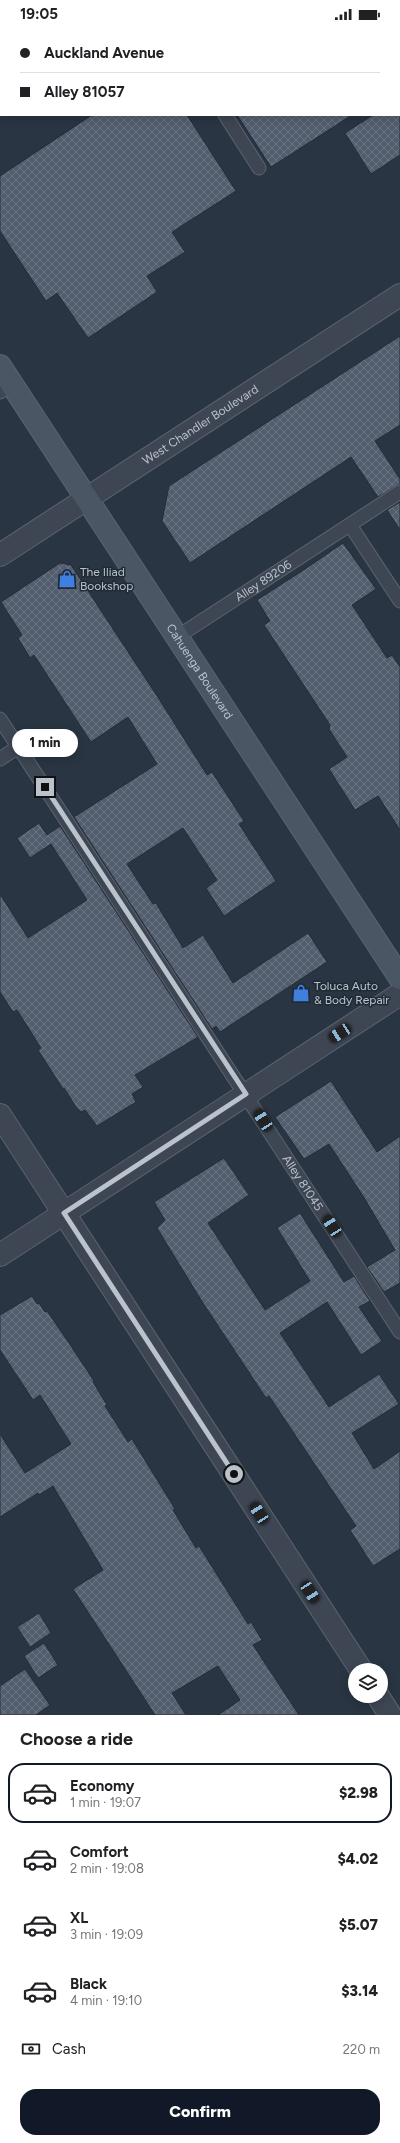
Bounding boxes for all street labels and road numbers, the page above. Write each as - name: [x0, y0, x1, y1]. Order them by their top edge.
- street label: West Chandler Boulevard: [140, 382, 261, 468]
- street label: Alley 89206: [233, 557, 294, 604]
- street label: Cahuenga Boulevard: [163, 621, 236, 722]
- street label: Alley 81045: [280, 1153, 326, 1213]

